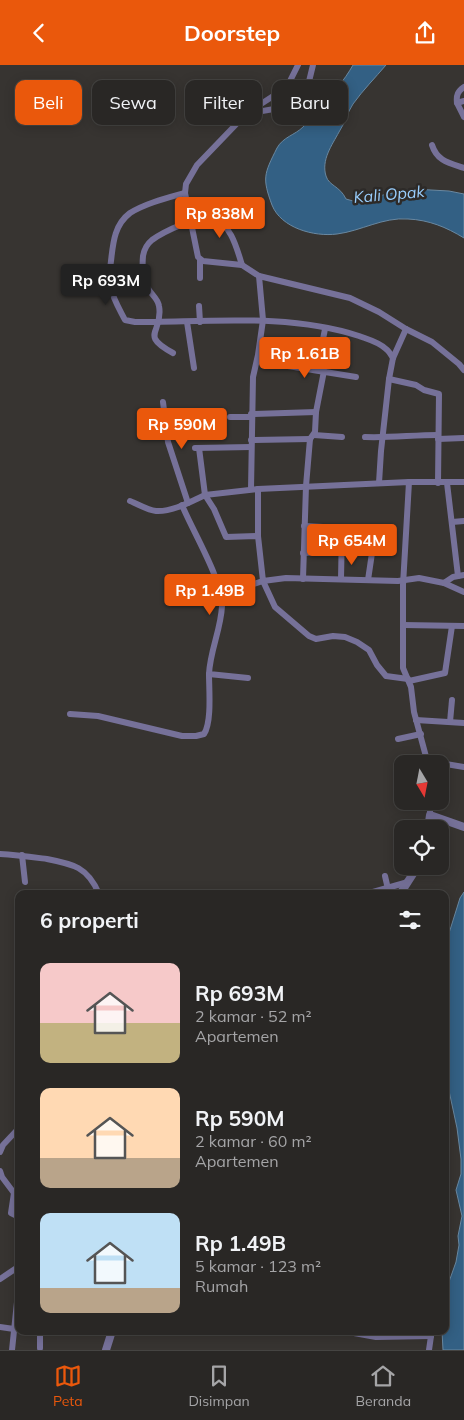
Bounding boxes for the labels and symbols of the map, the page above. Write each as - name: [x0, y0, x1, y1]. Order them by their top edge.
- water label: Kali Opak: [353, 181, 426, 207]
- pin: Rp 838M: [174, 197, 266, 239]
- pin: Rp 693M: [60, 263, 152, 306]
- pin: Rp 1.61B: [253, 337, 357, 379]
- pin: Rp 590M: [136, 407, 228, 450]
- pin: Rp 654M: [306, 523, 398, 566]
- pin: Rp 1.49B: [158, 573, 262, 616]
- north arrow: [394, 755, 449, 810]

